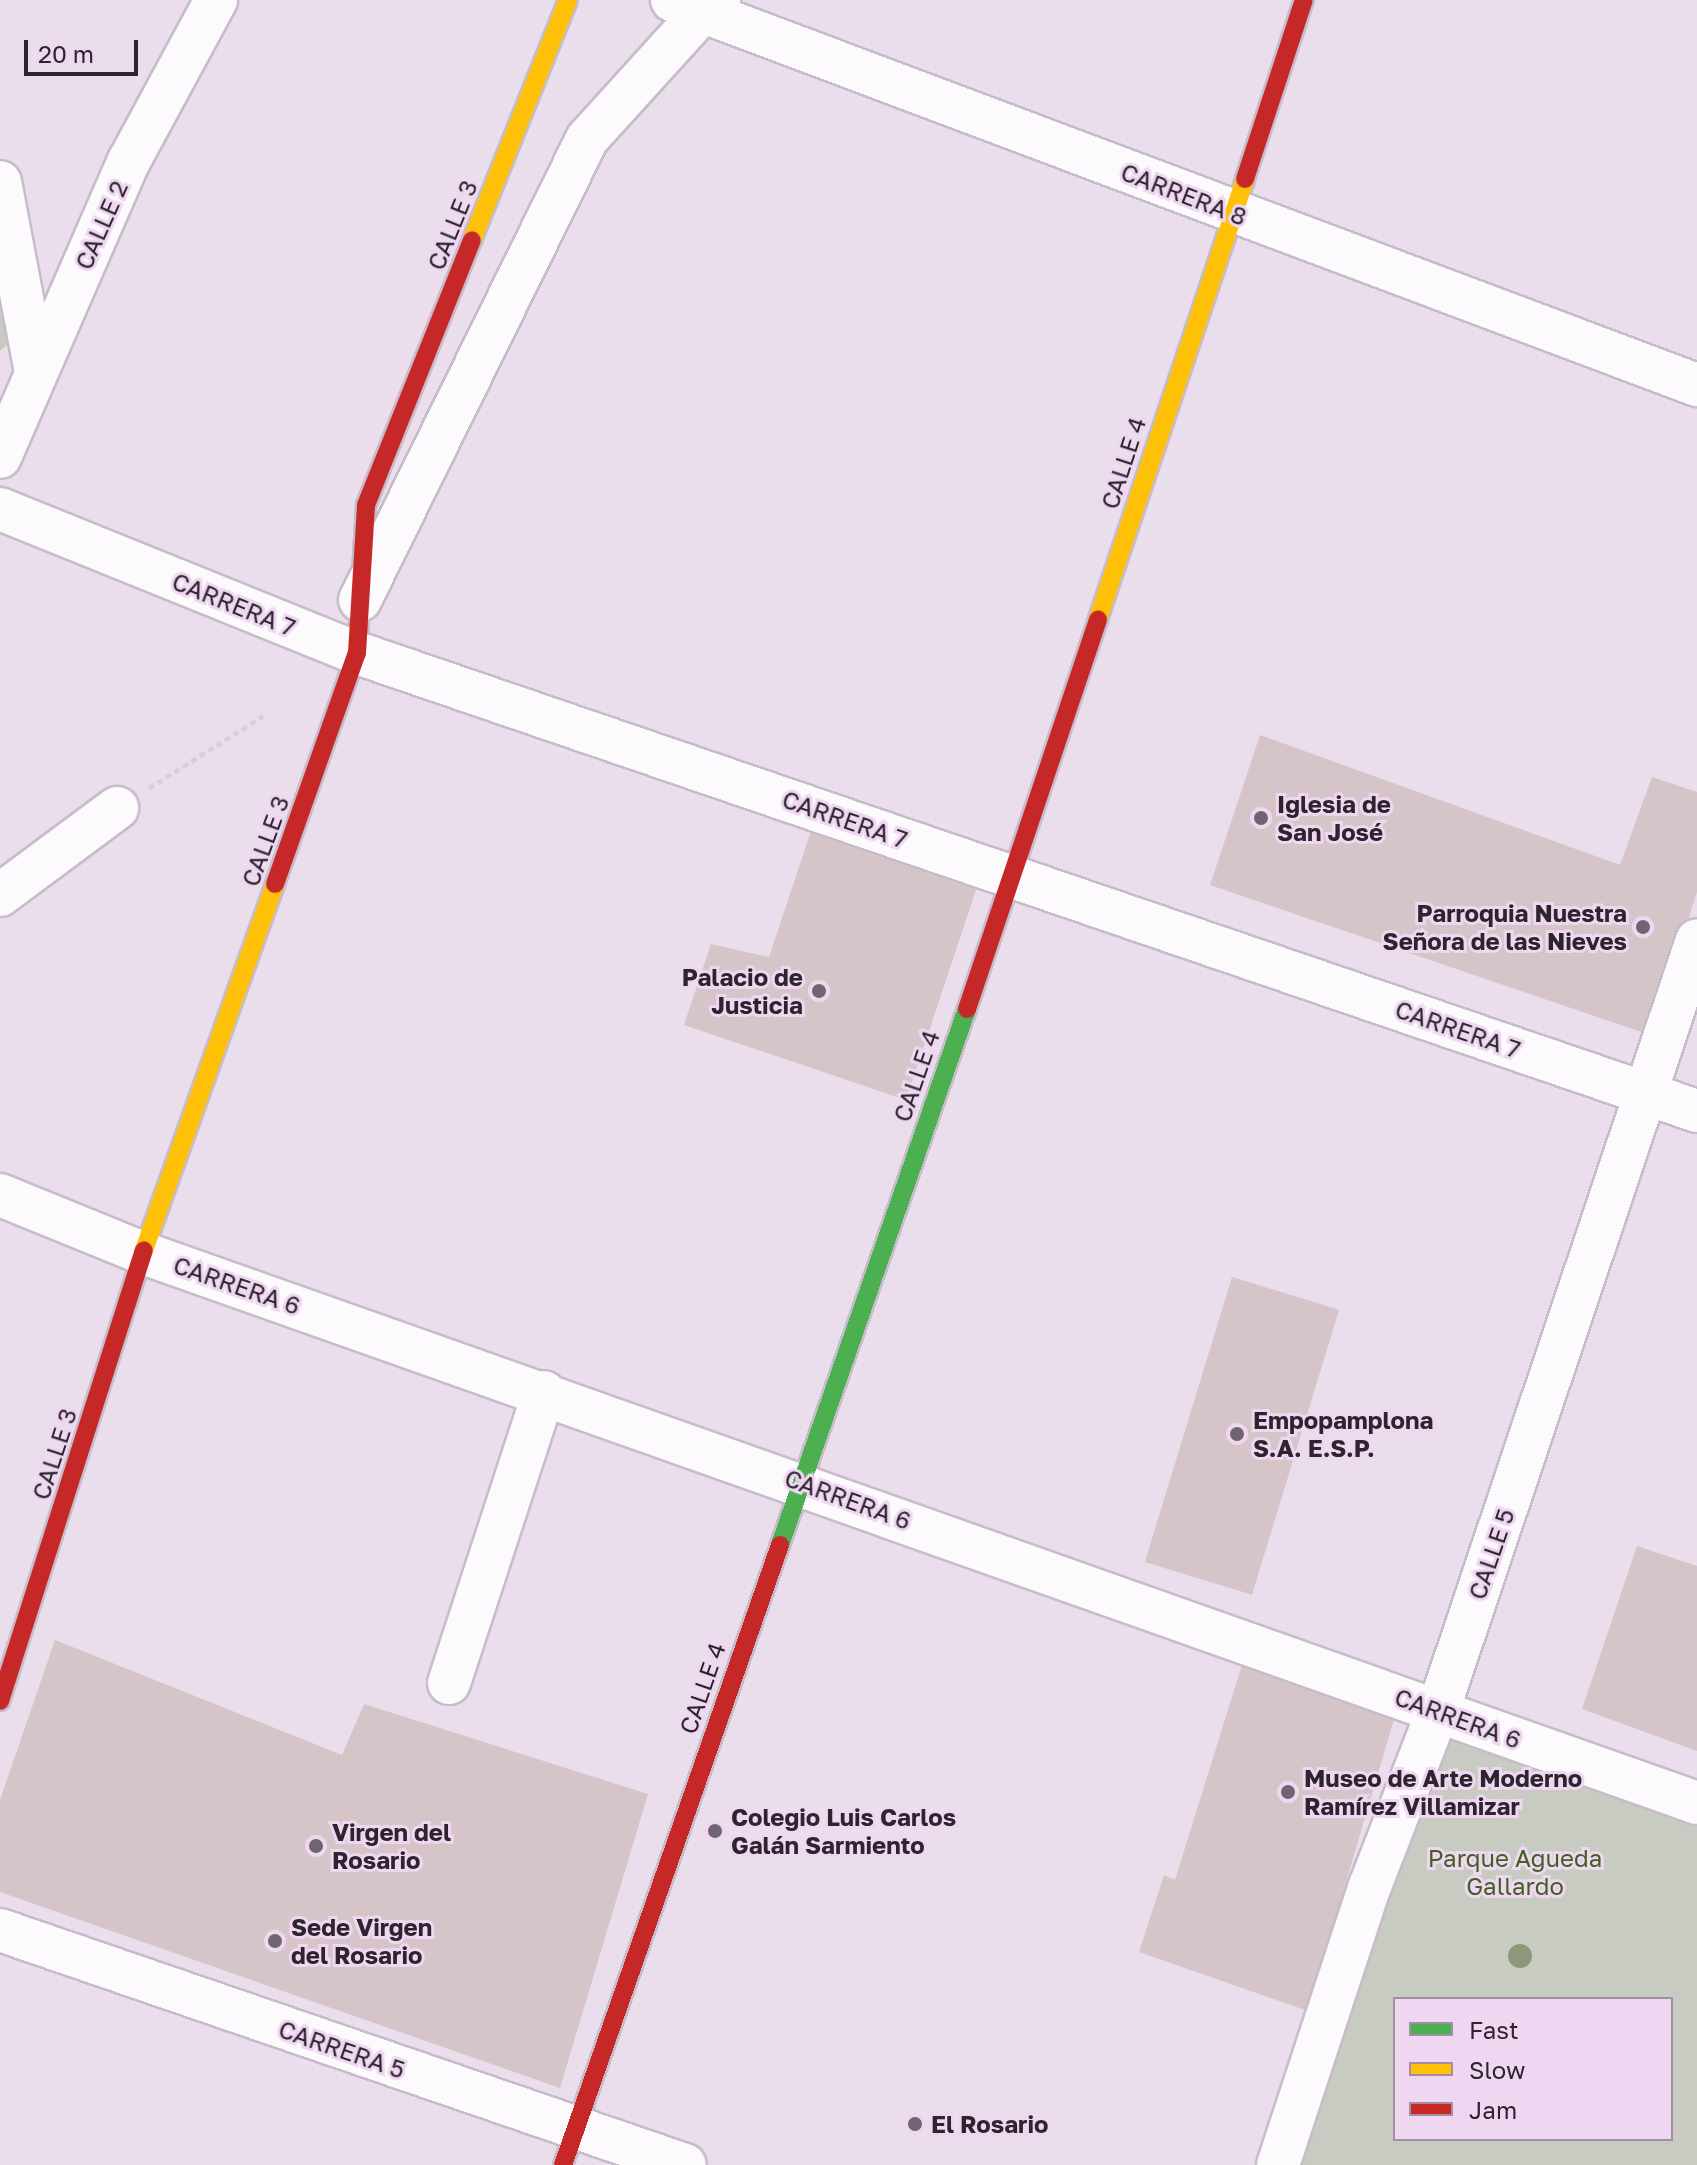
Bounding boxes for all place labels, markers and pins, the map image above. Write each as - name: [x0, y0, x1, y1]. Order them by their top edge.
- place label: Iglesia de San José: [1277, 790, 1391, 846]
- marker: Iglesia de San José: [1252, 809, 1270, 827]
- place label: Parroquia Nuestra Señora de las Nieves: [1383, 899, 1627, 955]
- marker: Parroquia Nuestra Señora de las Nieves: [1634, 918, 1652, 936]
- place label: Palacio de Justicia: [682, 963, 803, 1019]
- marker: Palacio de Justicia: [810, 982, 828, 1000]
- place label: Empopamplona S.A. E.S.P.: [1253, 1406, 1433, 1462]
- marker: Empopamplona S.A. E.S.P.: [1228, 1425, 1246, 1443]
- place label: Museo de Arte Moderno Ramírez Villamizar: [1304, 1764, 1582, 1820]
- marker: Museo de Arte Moderno Ramírez Villamizar: [1279, 1783, 1297, 1801]
- place label: Colegio Luis Carlos Galán Sarmiento: [731, 1803, 956, 1859]
- place label: Virgen del Rosario: [332, 1818, 451, 1874]
- marker: Colegio Luis Carlos Galán Sarmiento: [706, 1822, 724, 1840]
- marker: Virgen del Rosario: [307, 1837, 325, 1855]
- place label: Sede Virgen del Rosario: [291, 1913, 432, 1969]
- marker: Sede Virgen del Rosario: [266, 1932, 284, 1950]
- place label: El Rosario: [931, 2110, 1048, 2138]
- marker: El Rosario: [906, 2115, 924, 2133]

